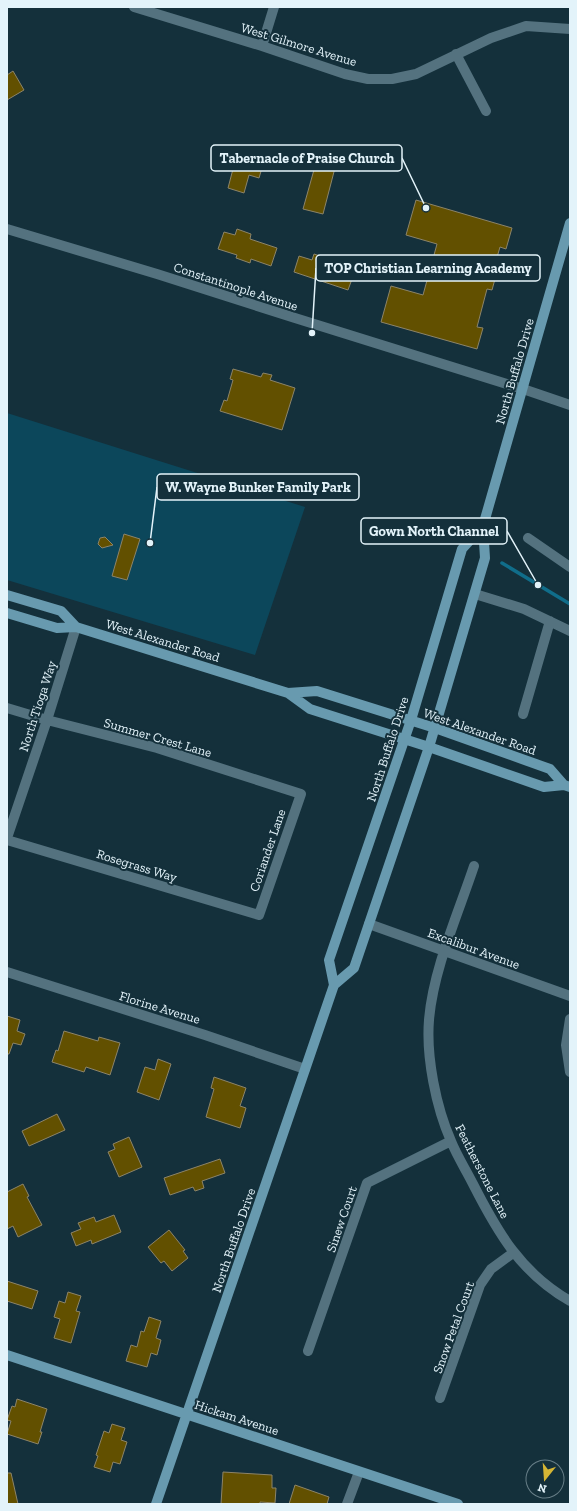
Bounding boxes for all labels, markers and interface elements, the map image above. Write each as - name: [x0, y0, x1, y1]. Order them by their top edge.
- street label: West Gilmore Avenue: [239, 20, 359, 69]
- callout: Tabernacle of Praise Church: [211, 145, 402, 171]
- text: Tabernacle of Praise Church: [220, 150, 394, 167]
- callout: TOP Christian Learning Academy: [316, 255, 540, 281]
- street label: Constantinople Avenue: [172, 259, 300, 314]
- text: TOP Christian Learning Academy: [324, 260, 532, 277]
- street label: North Buffalo Drive: [492, 316, 537, 426]
- callout: W. Wayne Bunker Family Park: [157, 474, 359, 500]
- text: W. Wayne Bunker Family Park: [165, 479, 351, 496]
- callout: Gown North Channel: [361, 518, 507, 544]
- text: Gown North Channel: [369, 523, 499, 540]
- street label: West Alexander Road: [104, 616, 222, 665]
- street label: North Tioga Way: [16, 658, 59, 753]
- street label: North Buffalo Drive: [363, 695, 412, 804]
- street label: West Alexander Road: [421, 705, 538, 758]
- street label: Summer Crest Lane: [102, 715, 213, 760]
- street label: Coriander Lane: [246, 807, 289, 893]
- street label: Rosegrass Way: [95, 846, 179, 885]
- street label: Excalibur Avenue: [426, 925, 522, 972]
- street label: Florine Avenue: [118, 988, 202, 1027]
- street label: Featherstone Lane: [452, 1122, 513, 1221]
- street label: Sinew Court: [323, 1184, 360, 1254]
- street label: North Buffalo Drive: [209, 1186, 258, 1294]
- street label: Snow Petal Court: [430, 1279, 477, 1375]
- street label: Hickam Avenue: [193, 1397, 281, 1438]
- north arrow: [525, 1459, 565, 1499]
- text: N: [536, 1480, 548, 1496]

